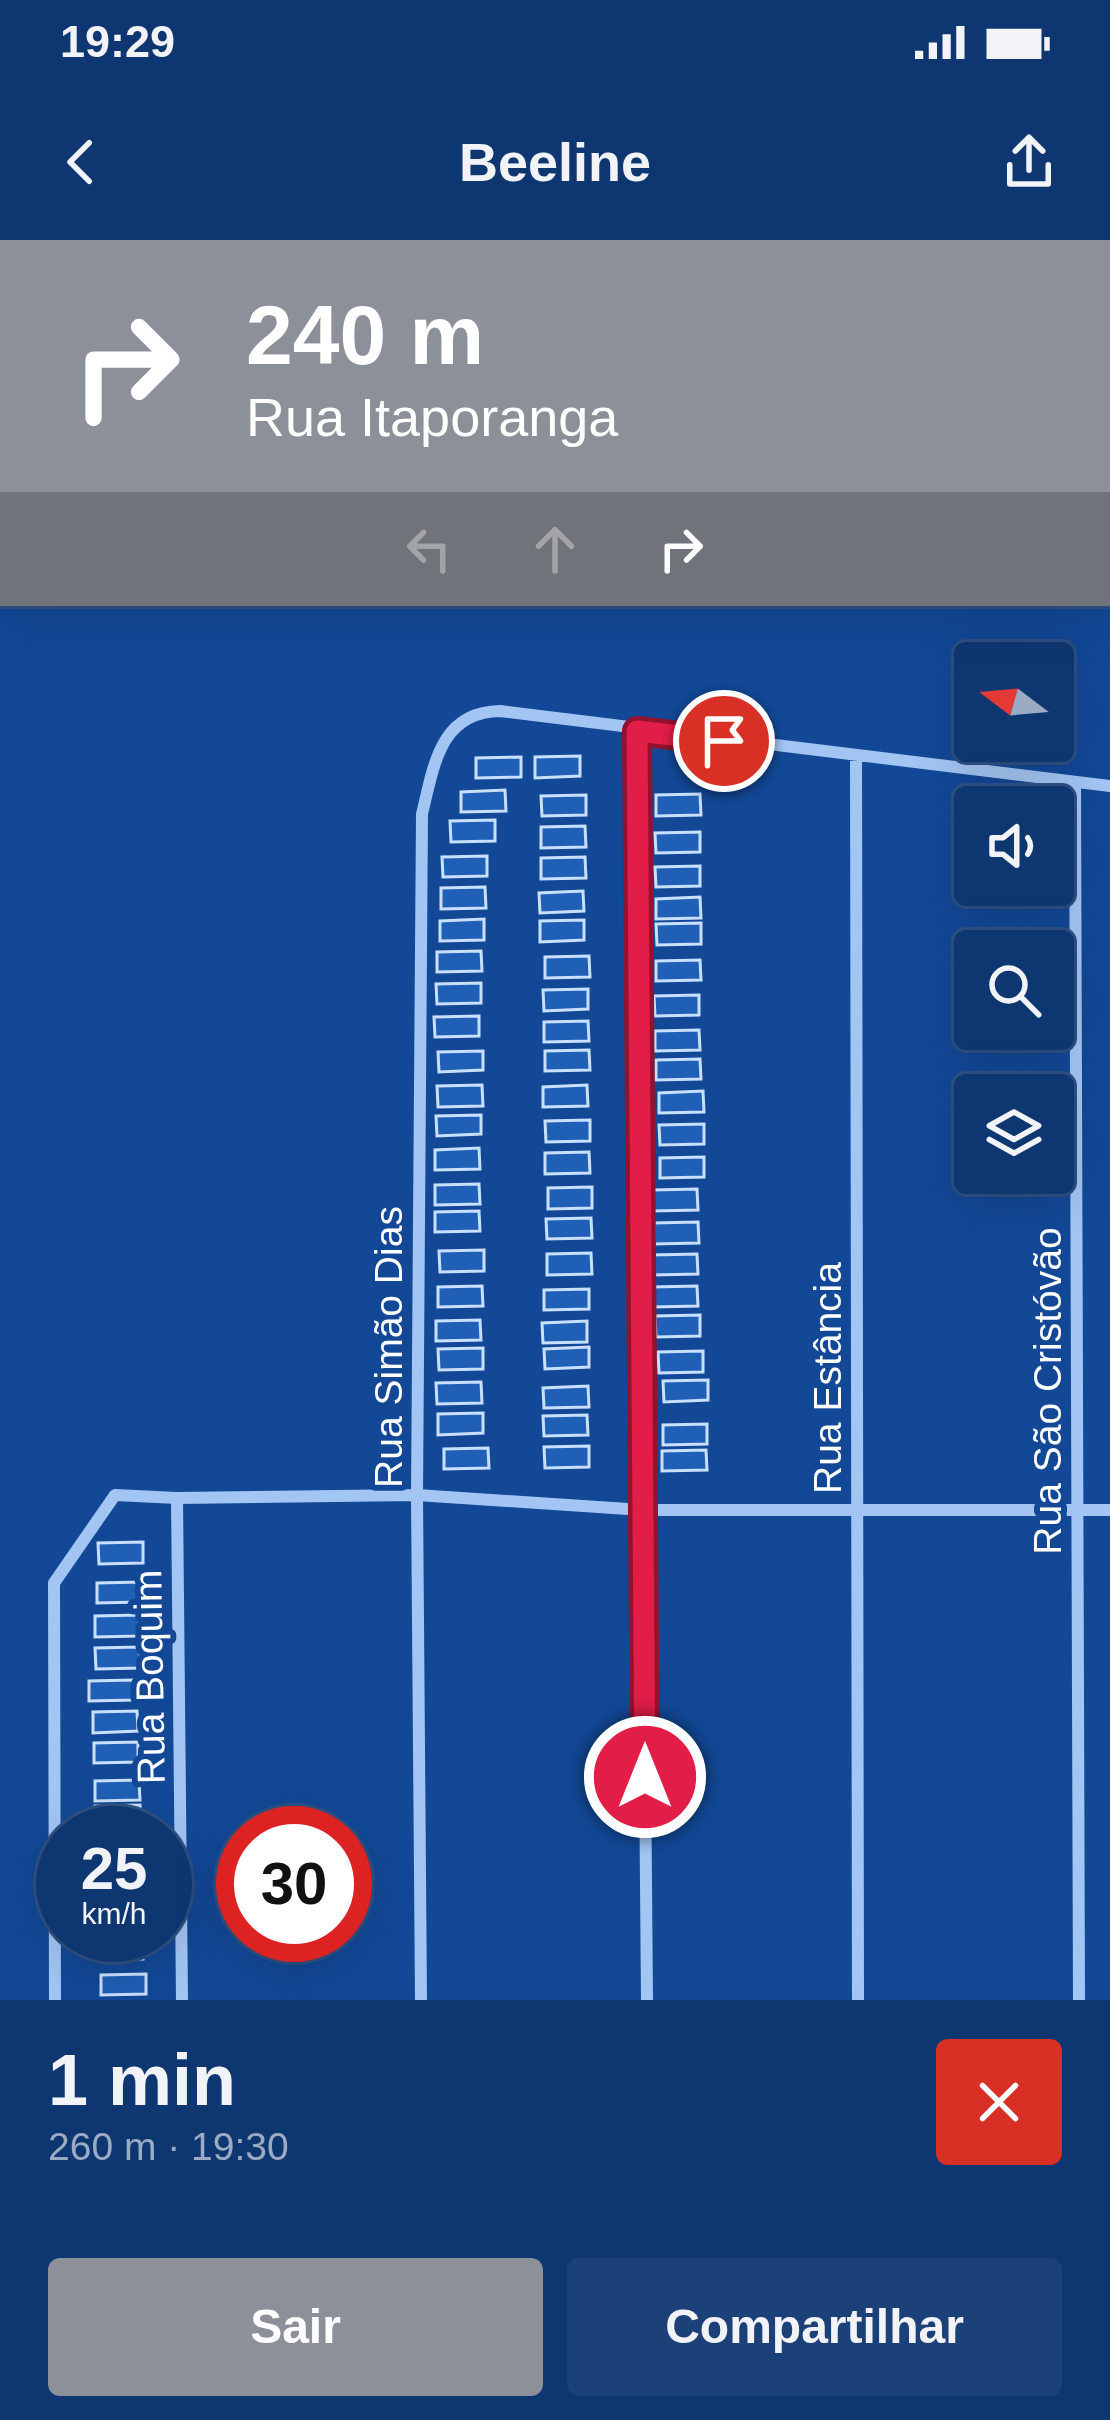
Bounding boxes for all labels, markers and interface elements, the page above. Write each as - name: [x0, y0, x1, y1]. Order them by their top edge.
- text: 19:29: [60, 16, 175, 67]
- icon: back: [48, 129, 114, 195]
- icon: share: [996, 129, 1062, 195]
- text: Beeline: [459, 132, 651, 192]
- icon: right: [48, 288, 204, 444]
- text: 240 m: [246, 288, 484, 382]
- text: Rua Itaporanga: [246, 387, 618, 447]
- icon: left: [396, 516, 462, 582]
- icon: ahead: [522, 516, 588, 582]
- icon: right: [648, 516, 714, 582]
- north arrow: [954, 642, 1074, 762]
- map controls: [954, 642, 1074, 1194]
- pin: [673, 690, 775, 792]
- icon: arrive: [691, 708, 757, 774]
- button: sound: [954, 786, 1074, 906]
- button: search: [954, 930, 1074, 1050]
- button: layers: [954, 1074, 1074, 1194]
- street label: Rua Simão Dias: [367, 1206, 410, 1488]
- street label: Rua São Cristóvão: [1026, 1227, 1069, 1555]
- street label: Rua Estância: [806, 1262, 849, 1494]
- street label: Rua Boquim: [126, 1569, 173, 1785]
- position arrow: [582, 1714, 708, 1840]
- speed limit sign: 30: [216, 1806, 372, 1962]
- text: 25: [81, 1835, 147, 1902]
- text: km/h: [81, 1897, 147, 1930]
- button: close: [936, 2039, 1062, 2165]
- text: 1 min: [48, 2040, 236, 2120]
- text: 260 m · 19:30: [48, 2125, 289, 2168]
- button: Sair: [48, 2258, 543, 2396]
- button: Compartilhar: [567, 2258, 1062, 2396]

